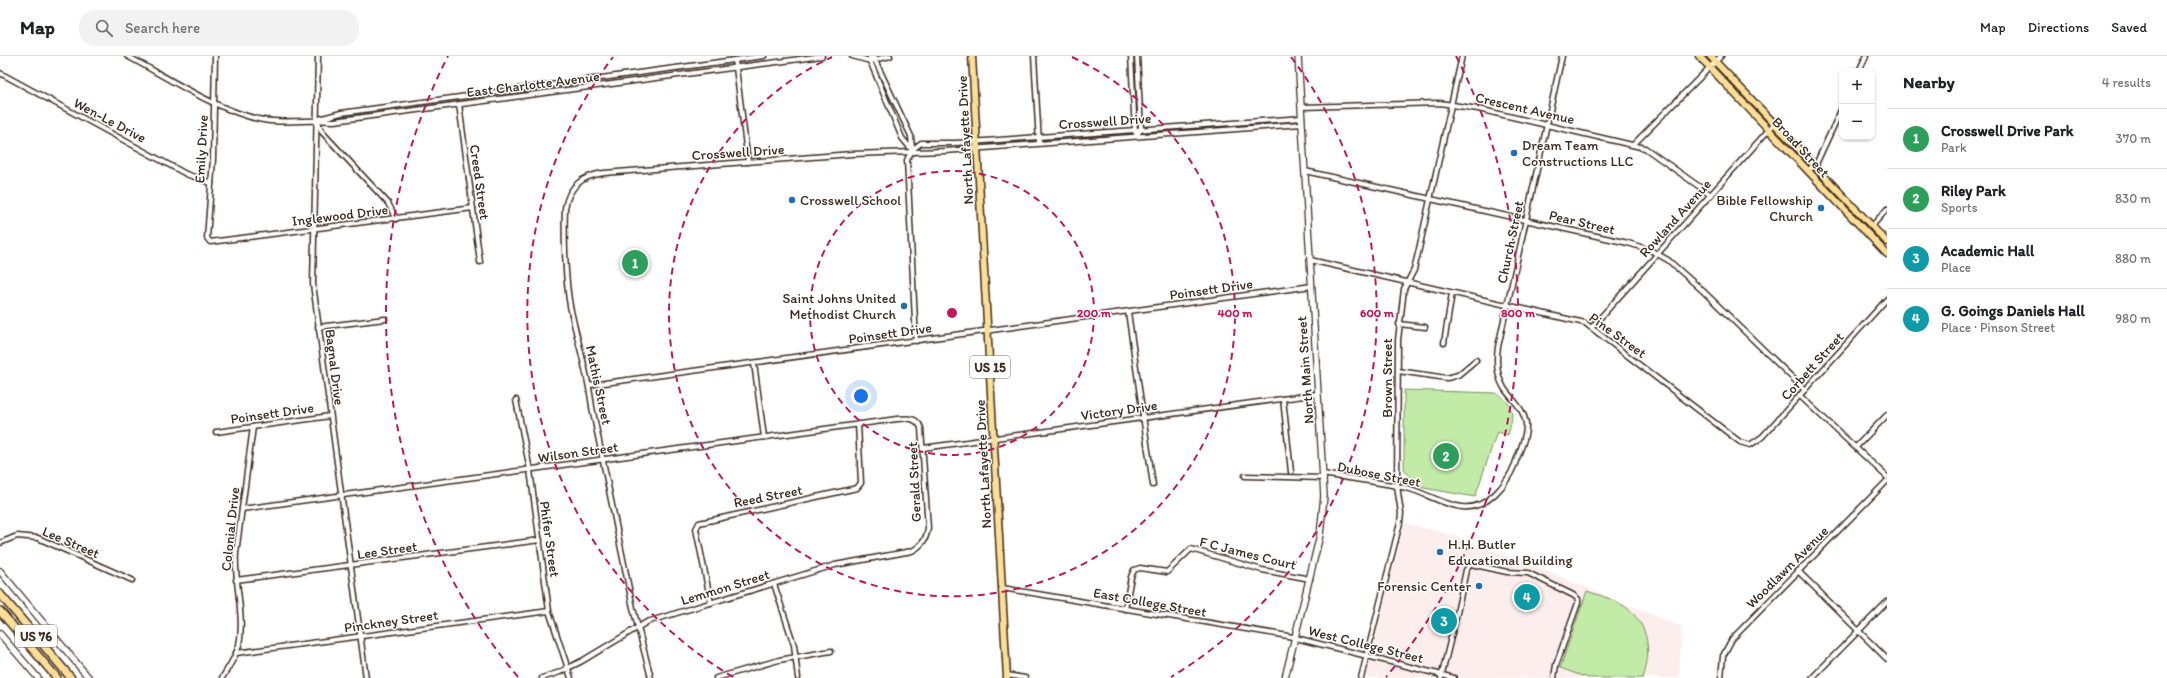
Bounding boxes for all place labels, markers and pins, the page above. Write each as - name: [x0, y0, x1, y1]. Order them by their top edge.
- place label: Dream Team Constructions LLC: [1522, 137, 1634, 170]
- marker: Dream Team Constructions LLC: [1509, 148, 1519, 158]
- place label: Crosswell School: [800, 192, 901, 209]
- place label: Bible Fellowship Church: [1716, 192, 1813, 225]
- marker: Crosswell School: [787, 195, 797, 205]
- marker: Bible Fellowship Church: [1816, 203, 1826, 213]
- pin: 1: [622, 248, 648, 278]
- place label: Saint Johns United Methodist Church: [782, 290, 897, 323]
- marker: Saint Johns United Methodist Church: [899, 301, 909, 311]
- centre of rings: [945, 306, 959, 320]
- pin: 2: [1433, 441, 1459, 471]
- place label: H.H. Butler Educational Building: [1448, 536, 1574, 569]
- marker: H.H. Butler Educational Building: [1435, 547, 1445, 557]
- place label: Forensic Center: [1377, 578, 1471, 595]
- marker: Forensic Center: [1474, 581, 1484, 591]
- pin: 4: [1514, 582, 1540, 612]
- pin: 3: [1431, 606, 1457, 636]

